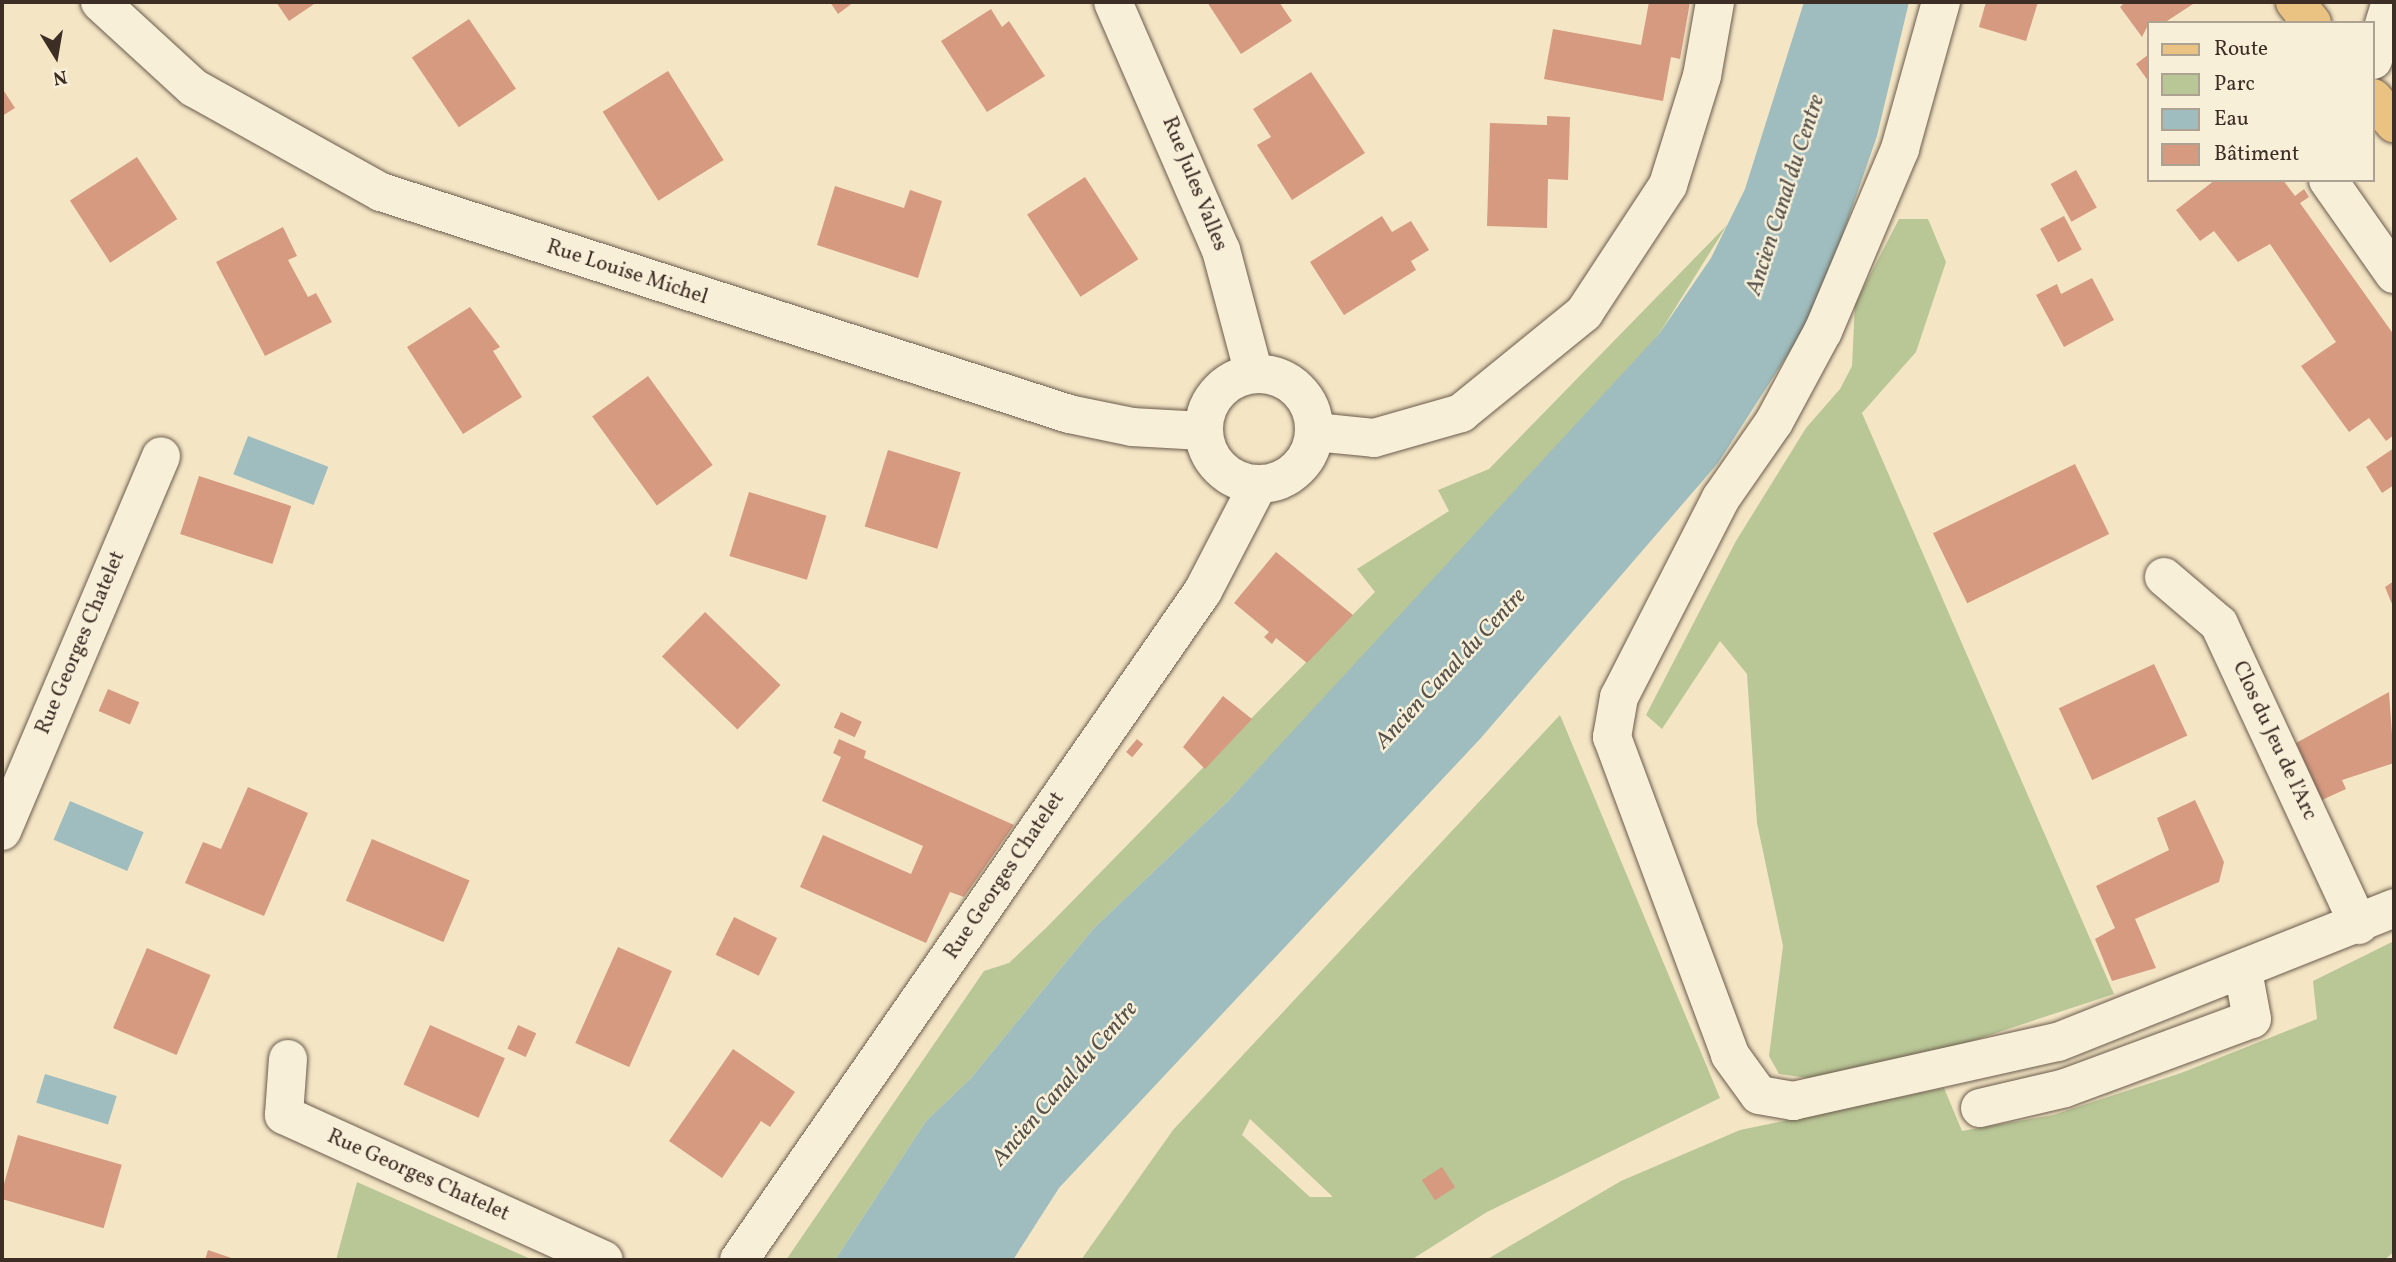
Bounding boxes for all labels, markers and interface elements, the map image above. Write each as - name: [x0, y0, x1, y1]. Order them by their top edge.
- north arrow: [21, 21, 91, 91]
- legend: [2148, 21, 2375, 182]
- text: Route: [2214, 35, 2268, 64]
- text: N: [51, 63, 69, 91]
- text: Parc: [2214, 70, 2255, 99]
- water label: Ancien Canal du Centre: [1741, 91, 1831, 299]
- text: Eau: [2214, 105, 2249, 134]
- street label: Rue Jules Valles: [1156, 113, 1232, 255]
- text: Bâtiment: [2214, 140, 2299, 169]
- street label: Rue Louise Michel: [543, 235, 711, 311]
- street label: Rue Georges Chatelet: [31, 548, 131, 738]
- water label: Ancien Canal du Centre: [1370, 583, 1532, 755]
- street label: Clos du Jeu de l'Arc: [2226, 658, 2322, 824]
- street label: Rue Georges Chatelet: [940, 787, 1070, 965]
- water label: Ancien Canal du Centre: [986, 996, 1144, 1172]
- street label: Rue Georges Chatelet: [323, 1125, 513, 1227]

